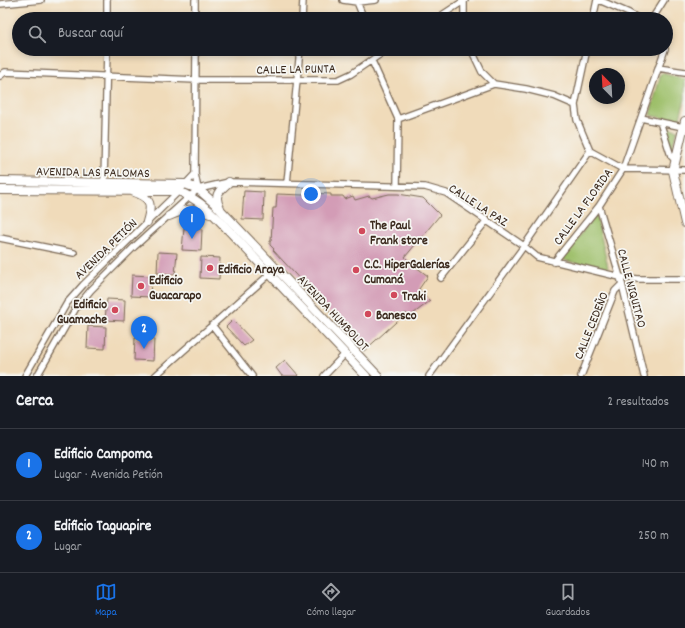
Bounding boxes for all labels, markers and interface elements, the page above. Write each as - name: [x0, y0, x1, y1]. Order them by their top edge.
- search box: [12, 12, 673, 56]
- icon: search: [26, 23, 48, 45]
- text: Buscar aquí: [58, 23, 123, 45]
- street label: CALLE LA PUNTA: [256, 60, 336, 81]
- north arrow: [589, 68, 625, 104]
- street label: AVENIDA LAS PALOMAS: [36, 163, 150, 184]
- street label: CALLE LA FLORIDA: [550, 165, 619, 250]
- street label: CALLE LA PAZ: [444, 180, 511, 232]
- your location: [301, 184, 321, 204]
- pin: 1: [179, 206, 205, 239]
- street label: AVENIDA PETIÓN: [71, 215, 142, 285]
- place label: The Paul Frank store: [370, 217, 428, 251]
- marker: The Paul Frank store: [357, 226, 367, 236]
- street label: CALLE NIQUITAO: [611, 247, 650, 330]
- place label: C.C. HiperGalerías Cumaná: [364, 256, 450, 290]
- place label: Edificio Araya: [218, 261, 285, 280]
- marker: Edificio Araya: [205, 263, 215, 273]
- marker: C.C. HiperGalerías Cumaná: [351, 265, 361, 275]
- street label: AVENIDA HUMBOLDT: [292, 271, 373, 356]
- place label: Edificio Guacarapo: [149, 272, 202, 306]
- marker: Edificio Guacarapo: [136, 281, 146, 291]
- place label: Traki: [402, 288, 426, 307]
- street label: CALLE CEDEÑO: [570, 289, 615, 363]
- marker: Traki: [389, 290, 399, 300]
- place label: Edificio Guamache: [57, 296, 107, 330]
- marker: Edificio Guamache: [110, 305, 120, 315]
- place label: Banesco: [376, 307, 417, 326]
- marker: Banesco: [363, 309, 373, 319]
- pin: 2: [131, 316, 157, 349]
- text: Cerca: [16, 390, 53, 414]
- text: 2 resultados: [607, 393, 669, 412]
- text: Edificio Campoma: [54, 444, 152, 466]
- text: 1: [28, 455, 30, 474]
- text: 140 m: [642, 455, 669, 474]
- text: Lugar · Avenida Petión: [54, 466, 163, 485]
- text: Edificio Taguapire: [54, 516, 151, 538]
- text: 2: [26, 527, 32, 546]
- text: 250 m: [638, 527, 669, 546]
- text: Lugar: [54, 538, 82, 557]
- tab: Mapa: [95, 581, 117, 621]
- tab: Cómo llegar: [307, 581, 356, 621]
- tab: Guardados: [546, 581, 590, 621]

